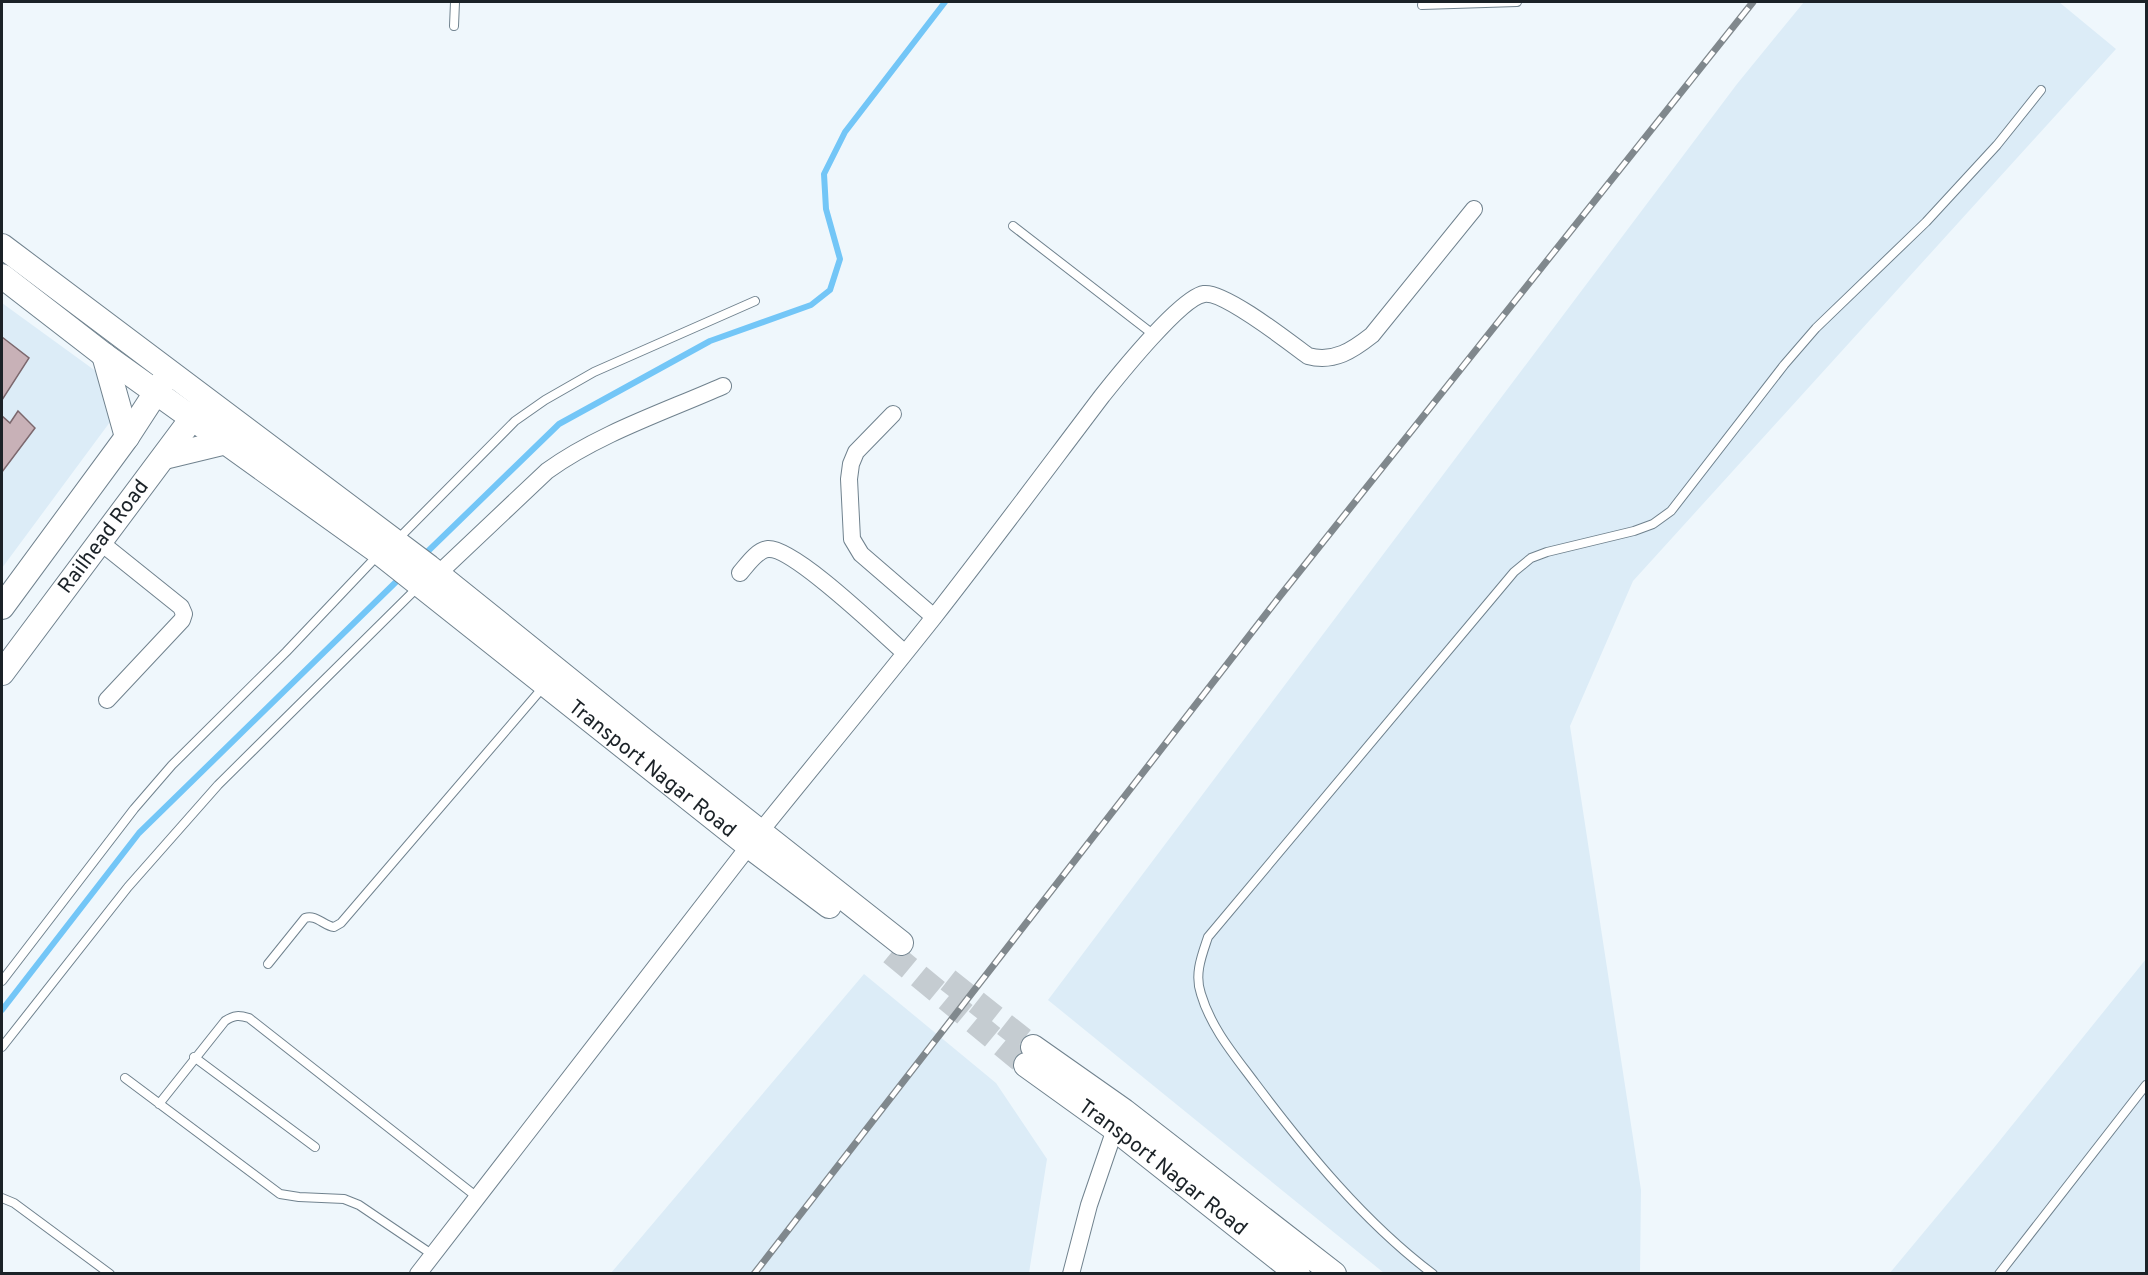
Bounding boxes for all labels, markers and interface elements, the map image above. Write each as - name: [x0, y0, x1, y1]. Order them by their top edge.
- street label: Railhead Road: [52, 474, 155, 599]
- street label: Transport Nagar Road: [563, 694, 741, 844]
- street label: Transport Nagar Road: [1073, 1093, 1253, 1242]

